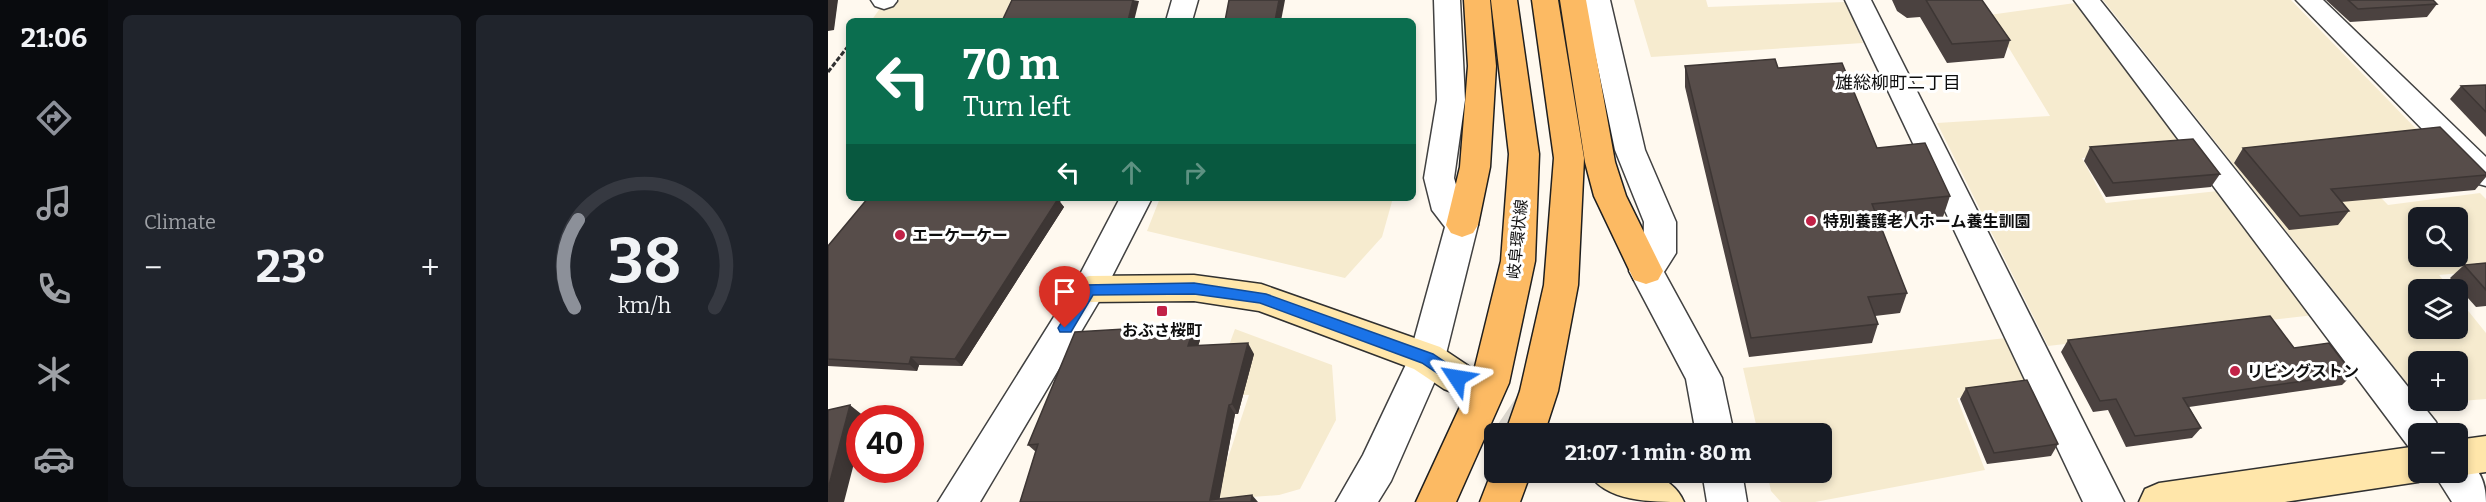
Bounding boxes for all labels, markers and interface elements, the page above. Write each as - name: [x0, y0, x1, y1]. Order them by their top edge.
- text: 21:06: [21, 22, 87, 54]
- text: 70 m: [963, 40, 1059, 90]
- icon: left: [864, 42, 942, 120]
- district label: 雄総柳町二丁目: [1835, 72, 1961, 94]
- text: Turn left: [963, 91, 1071, 123]
- icon: directions: [33, 97, 75, 139]
- icon: left: [1052, 156, 1085, 189]
- icon: ahead: [1115, 156, 1148, 189]
- icon: right: [1178, 156, 1211, 189]
- icon: music: [33, 182, 75, 224]
- street label: 岐阜環状線: [1504, 198, 1531, 280]
- map controls: [2408, 207, 2468, 483]
- button: search: [2408, 207, 2468, 267]
- text: Climate: [144, 210, 216, 234]
- place label: 特別養護老人ホーム養生訓園: [1823, 212, 2031, 231]
- marker: 特別養護老人ホーム養生訓園: [1804, 214, 1818, 228]
- text: 38: [607, 224, 681, 299]
- place label: エーケーケー: [912, 226, 1008, 245]
- marker: エーケーケー: [893, 228, 907, 242]
- text: 23°: [256, 240, 327, 294]
- text: −: [144, 248, 162, 288]
- text: +: [421, 248, 439, 288]
- pin: [1039, 266, 1090, 328]
- icon: phone: [33, 268, 75, 310]
- icon: arrive: [1048, 275, 1081, 308]
- button: layers: [2408, 279, 2468, 339]
- text: km/h: [618, 293, 671, 319]
- marker: おぶさ桜町: [1155, 304, 1169, 318]
- place label: おぶさ桜町: [1122, 321, 1202, 340]
- position arrow: [1425, 346, 1489, 410]
- button: +: [2408, 351, 2468, 411]
- icon: climate: [33, 353, 75, 395]
- place label: リビングストン: [2247, 362, 2359, 381]
- marker: リビングストン: [2228, 364, 2242, 378]
- speed limit sign: 40: [846, 405, 924, 483]
- button: −: [2408, 423, 2468, 483]
- icon: car: [33, 438, 75, 480]
- text: 21:07 · 1 min · 80 m: [1565, 439, 1751, 466]

